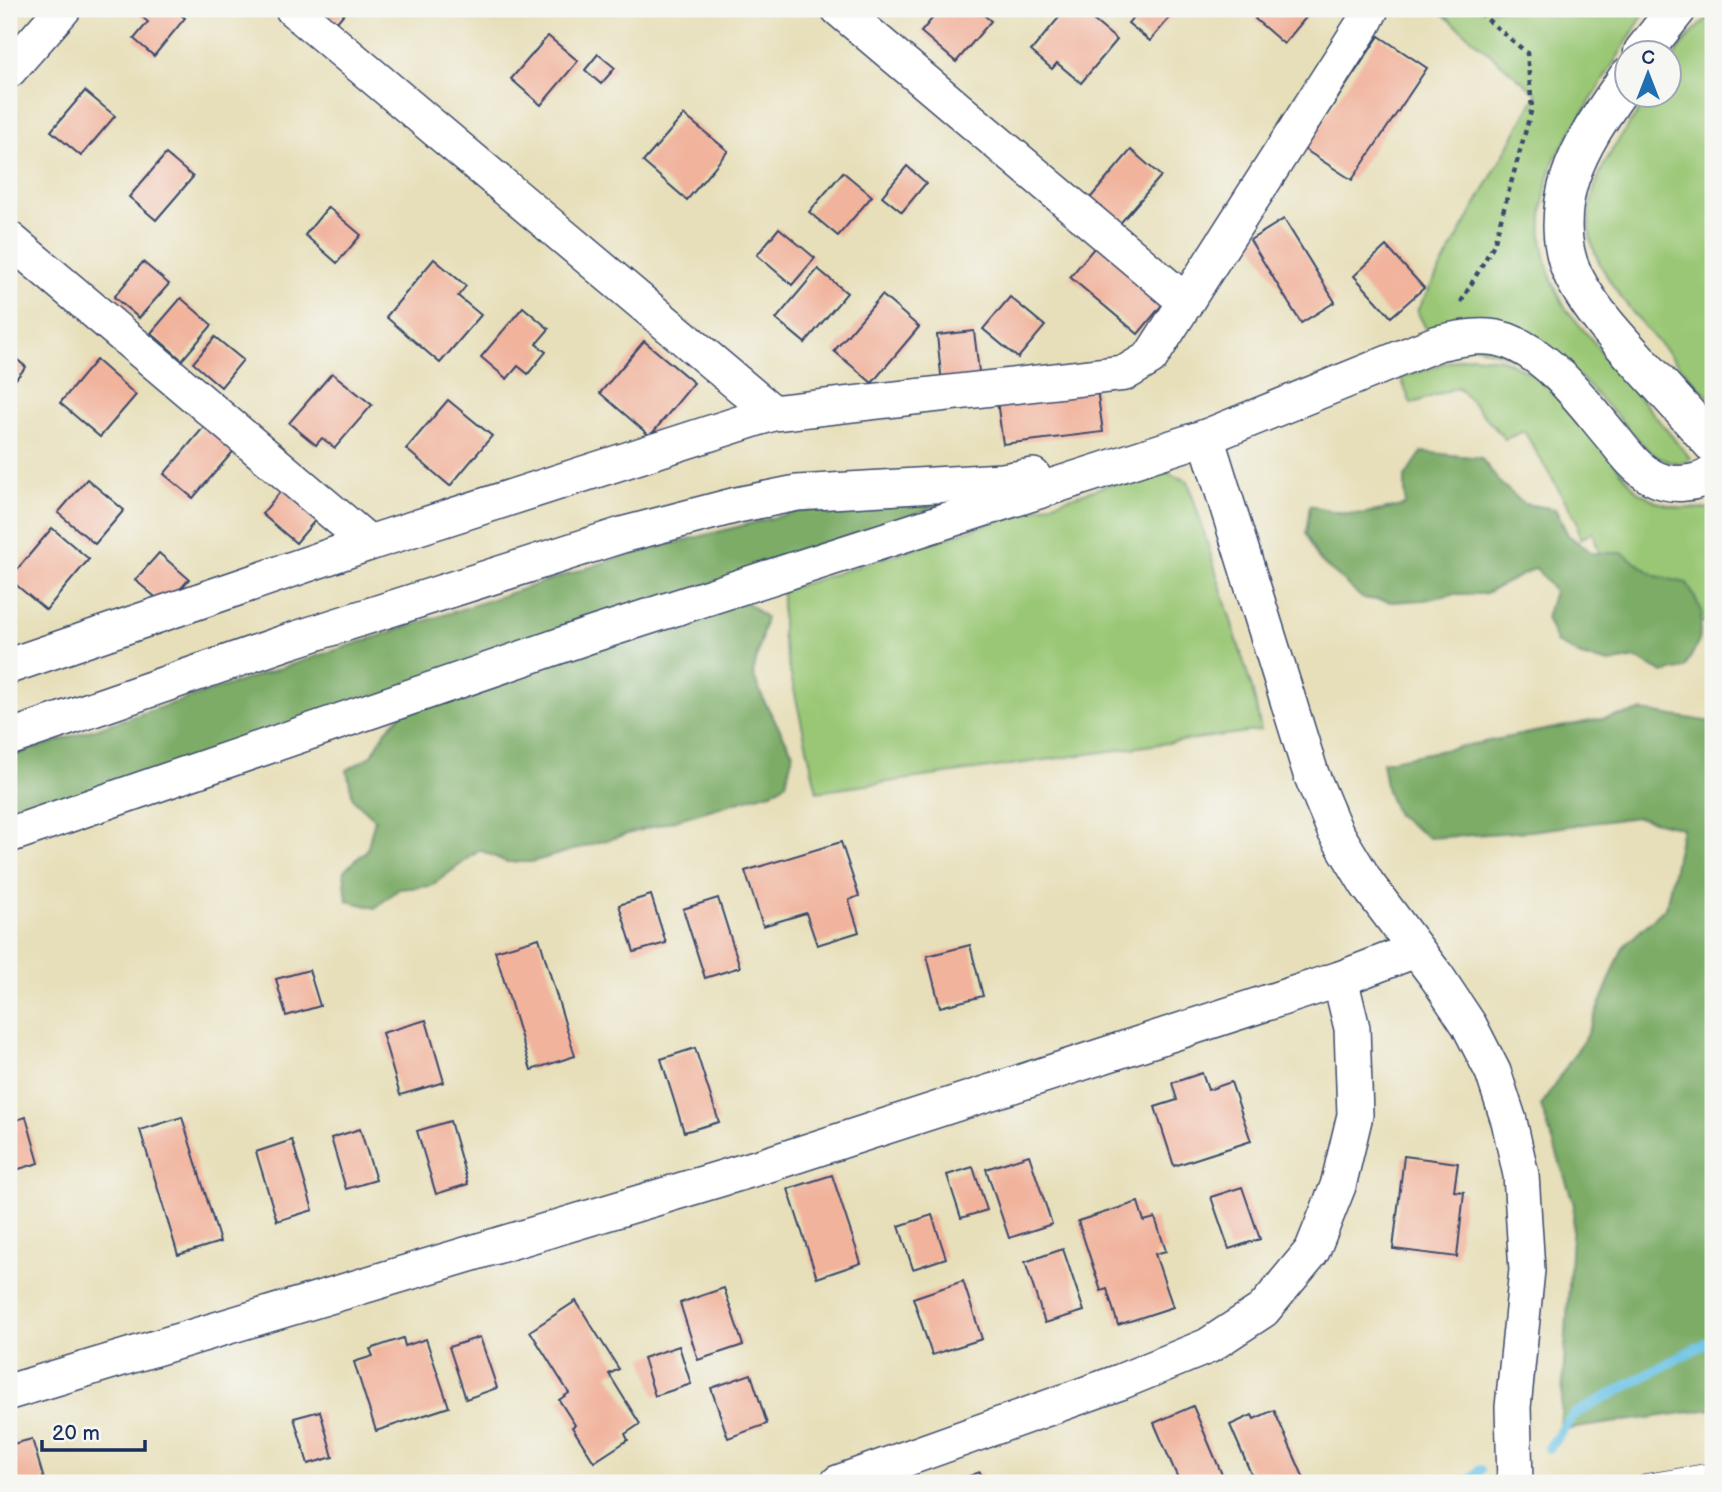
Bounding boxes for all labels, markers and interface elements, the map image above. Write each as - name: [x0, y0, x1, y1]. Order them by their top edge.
- north arrow: [1614, 38, 1684, 108]
- text: С: [1641, 47, 1655, 70]
- scale bar: [42, 1408, 145, 1452]
- text: 20 m: [52, 1421, 100, 1446]

